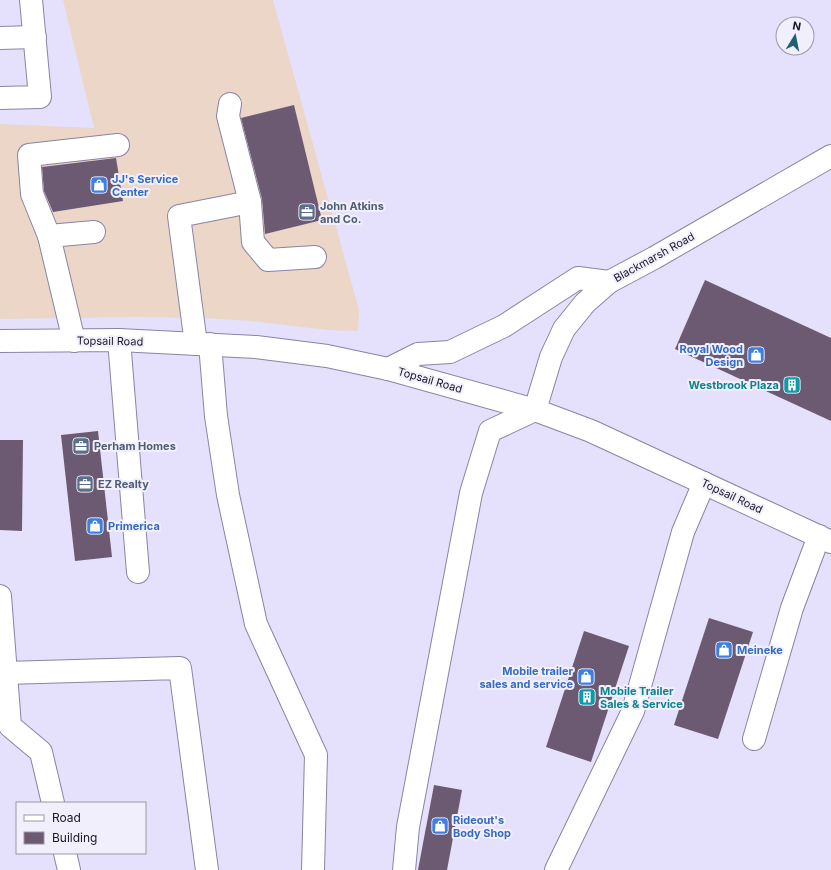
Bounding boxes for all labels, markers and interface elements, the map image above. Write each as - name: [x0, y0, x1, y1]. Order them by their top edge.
- north arrow: [775, 16, 815, 56]
- text: N: [791, 19, 802, 34]
- place label: JJ's Service Center: [112, 172, 179, 199]
- shop icon: JJ's Service Center: [89, 175, 109, 195]
- place label: John Atkins and Co.: [320, 199, 384, 226]
- office icon: John Atkins and Co.: [297, 202, 317, 222]
- street label: Blackmarsh Road: [611, 229, 697, 285]
- street label: Topsail Road: [77, 333, 143, 349]
- place label: Royal Wood Design: [680, 342, 743, 369]
- shop icon: Royal Wood Design: [746, 345, 766, 365]
- street label: Topsail Road: [396, 364, 464, 396]
- building icon: Westbrook Plaza: [782, 375, 802, 395]
- place label: Westbrook Plaza: [689, 378, 779, 392]
- office icon: Perham Homes: [71, 436, 91, 456]
- place label: Perham Homes: [94, 439, 176, 453]
- office icon: EZ Realty: [75, 474, 95, 494]
- street label: Topsail Road: [699, 476, 765, 516]
- place label: EZ Realty: [98, 477, 149, 491]
- shop icon: Primerica: [85, 516, 105, 536]
- place label: Primerica: [108, 519, 160, 533]
- shop icon: Meineke: [714, 640, 734, 660]
- place label: Meineke: [737, 643, 783, 657]
- place label: Mobile trailer sales and service: [479, 664, 574, 691]
- shop icon: Mobile trailer sales and service: [576, 667, 596, 687]
- place label: Mobile Trailer Sales & Service: [600, 684, 683, 711]
- building icon: Mobile Trailer Sales & Service: [577, 687, 597, 707]
- legend: [16, 802, 146, 854]
- text: Road: [52, 810, 81, 825]
- place label: Rideout's Body Shop: [453, 813, 511, 840]
- shop icon: Rideout's Body Shop: [430, 816, 450, 836]
- text: Building: [52, 830, 97, 845]

